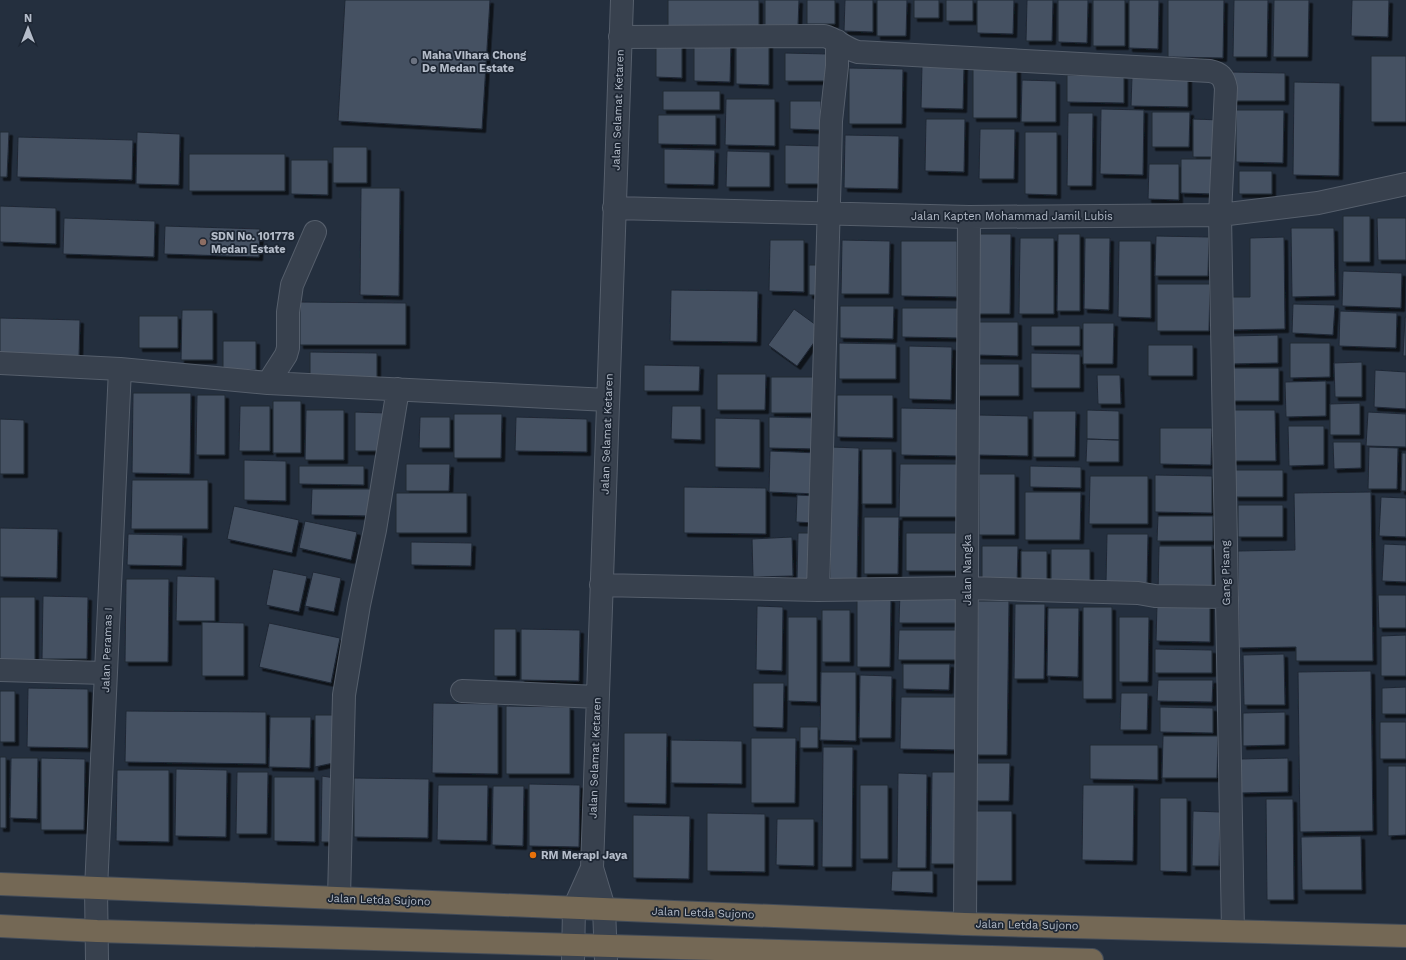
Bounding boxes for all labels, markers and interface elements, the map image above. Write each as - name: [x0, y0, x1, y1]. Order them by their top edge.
- north arrow: [8, 8, 48, 48]
- text: N: [24, 12, 32, 25]
- place label: Maha Vihara Chong De Medan Estate: [422, 49, 527, 75]
- street label: Jalan Selamat Ketaren: [609, 49, 627, 171]
- marker: Maha Vihara Chong De Medan Estate: [409, 56, 419, 66]
- street label: Jalan Kapten Mohammad Jamil Lubis: [911, 210, 1113, 223]
- place label: SDN No. 101778 Medan Estate: [211, 230, 295, 256]
- marker: SDN No. 101778 Medan Estate: [198, 237, 208, 247]
- street label: Jalan Selamat Ketaren: [598, 373, 616, 495]
- street label: Jalan Nangka: [961, 534, 974, 606]
- street label: Gang Pisang: [1219, 540, 1233, 606]
- street label: Jalan Peramas I: [99, 607, 115, 693]
- street label: Jalan Selamat Ketaren: [586, 697, 604, 819]
- place label: RM Merapi Jaya: [541, 849, 628, 862]
- marker: RM Merapi Jaya: [528, 850, 538, 860]
- street label: Jalan Letda Sujono: [327, 892, 431, 908]
- street label: Jalan Letda Sujono: [651, 905, 755, 921]
- street label: Jalan Letda Sujono: [975, 918, 1079, 932]

